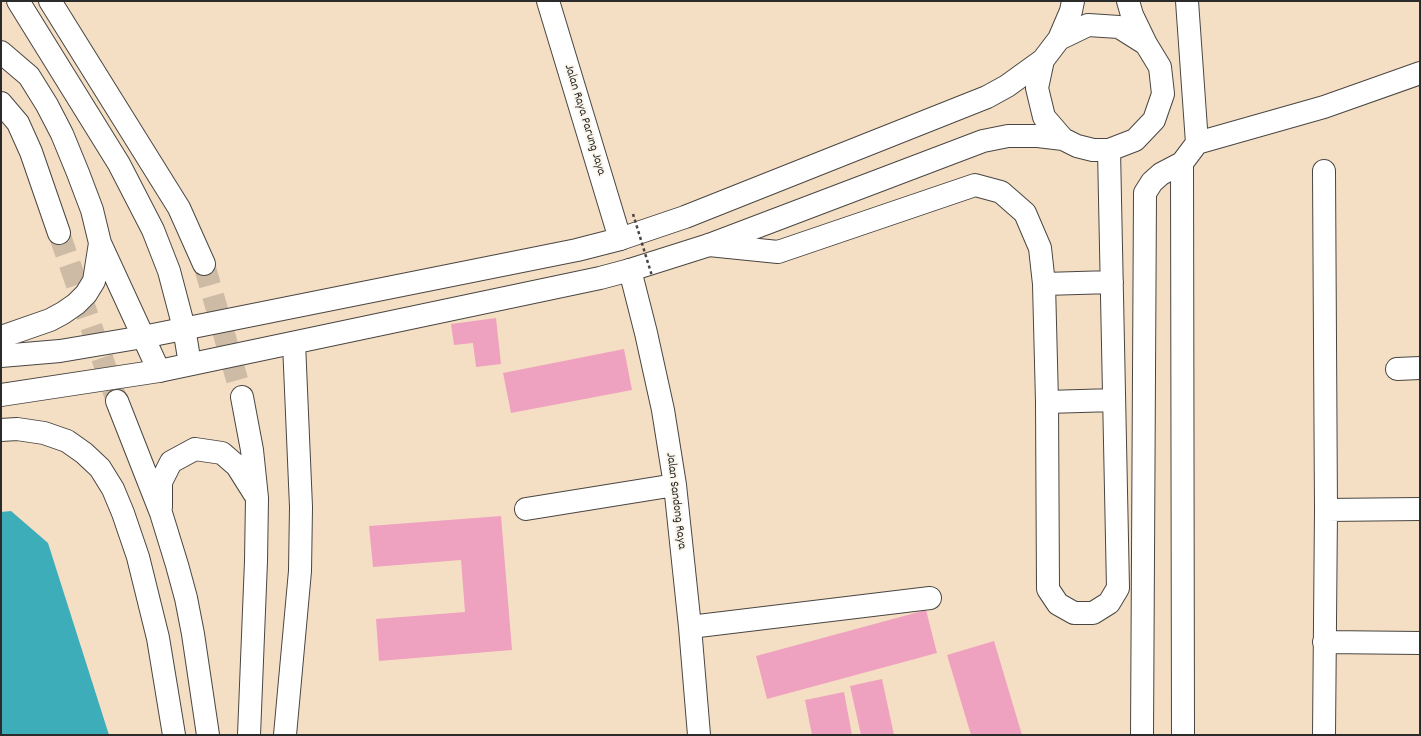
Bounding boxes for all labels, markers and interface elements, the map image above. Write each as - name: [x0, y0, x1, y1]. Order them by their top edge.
- street label: Jalan Raya Parung Jaya: [560, 63, 608, 177]
- street label: Jalan Sandong Raya: [661, 452, 689, 550]

